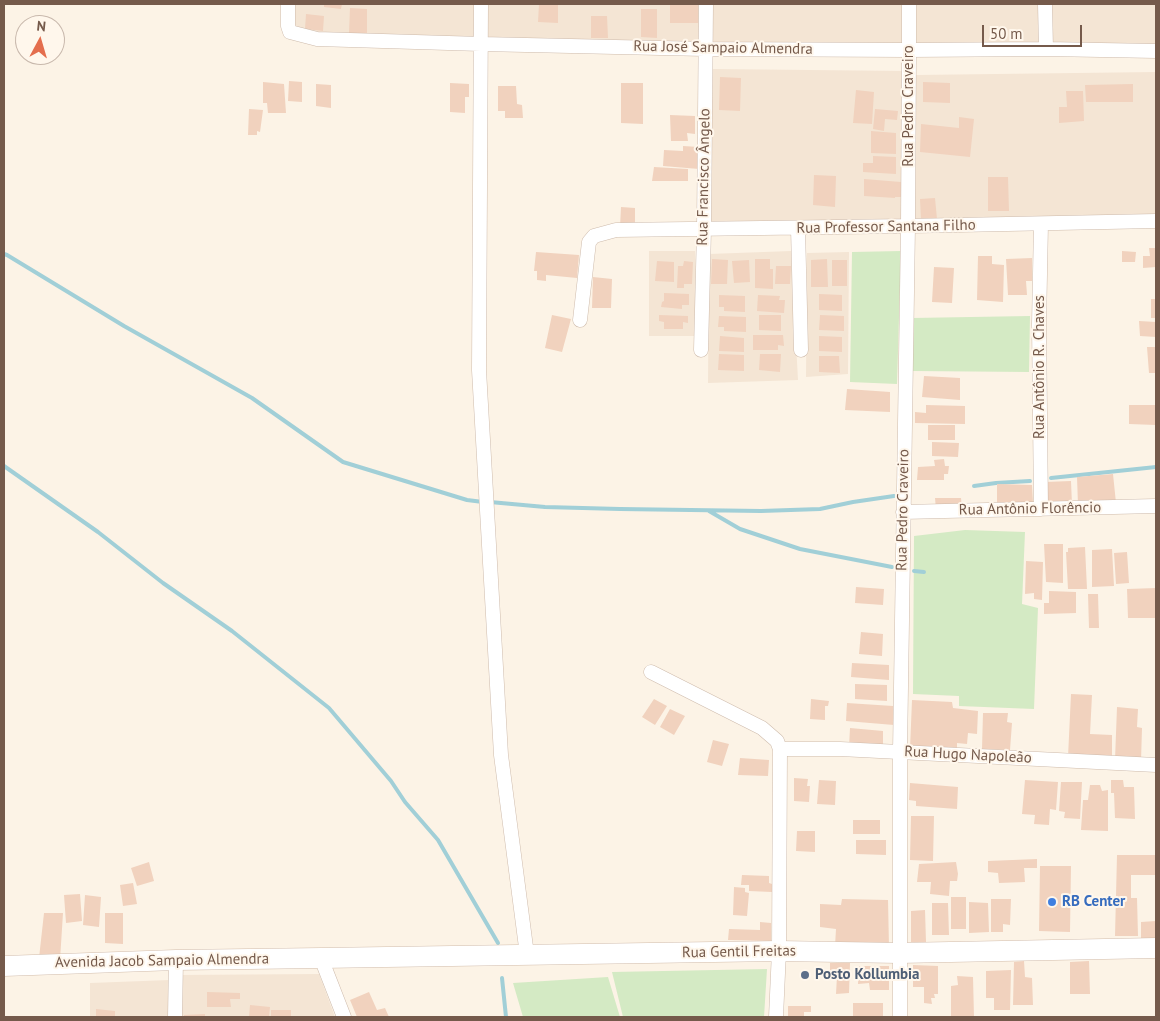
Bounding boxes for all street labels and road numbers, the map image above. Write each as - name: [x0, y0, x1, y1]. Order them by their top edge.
- street label: Rua José Sampaio Almendra: [633, 37, 813, 59]
- street label: Rua Pedro Craveiro: [900, 45, 918, 167]
- street label: Rua Francisco Ângelo: [694, 108, 714, 246]
- street label: Rua Professor Santana Filho: [796, 216, 976, 238]
- street label: Rua Antônio R. Chaves: [1031, 295, 1049, 439]
- street label: Rua Pedro Craveiro: [893, 449, 913, 571]
- street label: Rua Antônio Florêncio: [959, 499, 1101, 519]
- street label: Rua Hugo Napoleão: [904, 743, 1032, 767]
- street label: Rua Gentil Freitas: [682, 942, 796, 962]
- street label: Avenida Jacob Sampaio Almendra: [55, 950, 269, 972]

